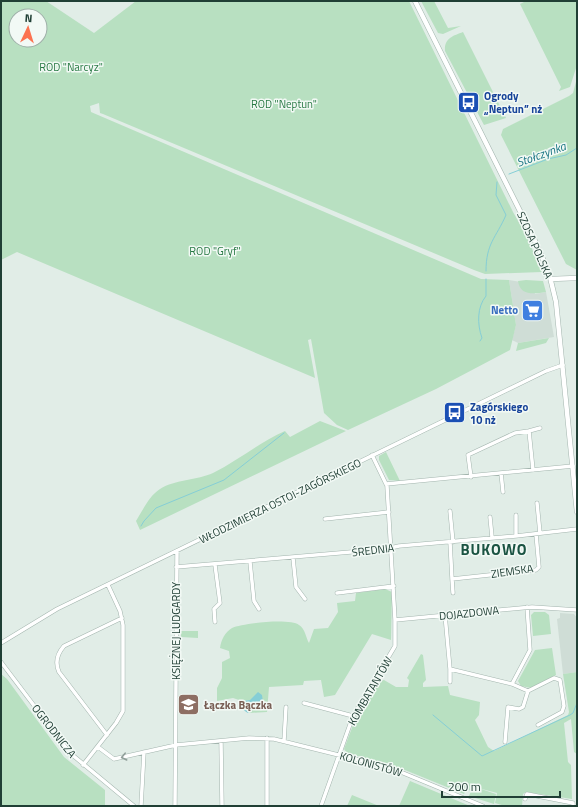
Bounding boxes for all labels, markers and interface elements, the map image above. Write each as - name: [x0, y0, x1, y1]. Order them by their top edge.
- north arrow: [8, 8, 48, 48]
- text: N: [24, 10, 33, 26]
- park label: ROD "Narcyz": [39, 59, 103, 75]
- place label: Ogrody „Neptun” nż: [483, 88, 542, 117]
- bus stop icon: Ogrody „Neptun” nż: [455, 89, 481, 115]
- park label: ROD "Neptun": [251, 96, 317, 112]
- water label: Stołczynka: [514, 136, 569, 172]
- street label: SZOSA POLSKA: [513, 209, 557, 281]
- park label: ROD "Gryf": [189, 243, 241, 259]
- supermarket icon: Netto: [520, 297, 546, 323]
- place label: Netto: [491, 302, 518, 318]
- place label: Zagórskiego 10 nż: [470, 399, 528, 428]
- bus stop icon: Zagórskiego 10 nż: [441, 400, 467, 426]
- street label: WŁODZIMIERZA OSTOI-ZAGÓRSKIEGO: [196, 455, 364, 547]
- district label: BUKOWO: [460, 538, 528, 561]
- street label: ŚREDNIA: [351, 539, 396, 561]
- street label: ZIEMSKA: [490, 560, 535, 582]
- street label: KSIĘŻNEJ LUDGARDY: [168, 582, 184, 680]
- street label: DOJAZDOWA: [438, 602, 500, 624]
- street label: KOMBATANTÓW: [344, 653, 396, 728]
- school or university icon: Łączka Bączka: [176, 692, 202, 718]
- place label: Łączka Bączka: [203, 697, 272, 713]
- street label: OGRODNICZA: [28, 701, 80, 761]
- street label: KOLONISTÓW: [338, 747, 404, 781]
- one-way arrow: [121, 752, 127, 760]
- scale bar: [442, 773, 560, 799]
- text: 200 m: [448, 777, 481, 796]

